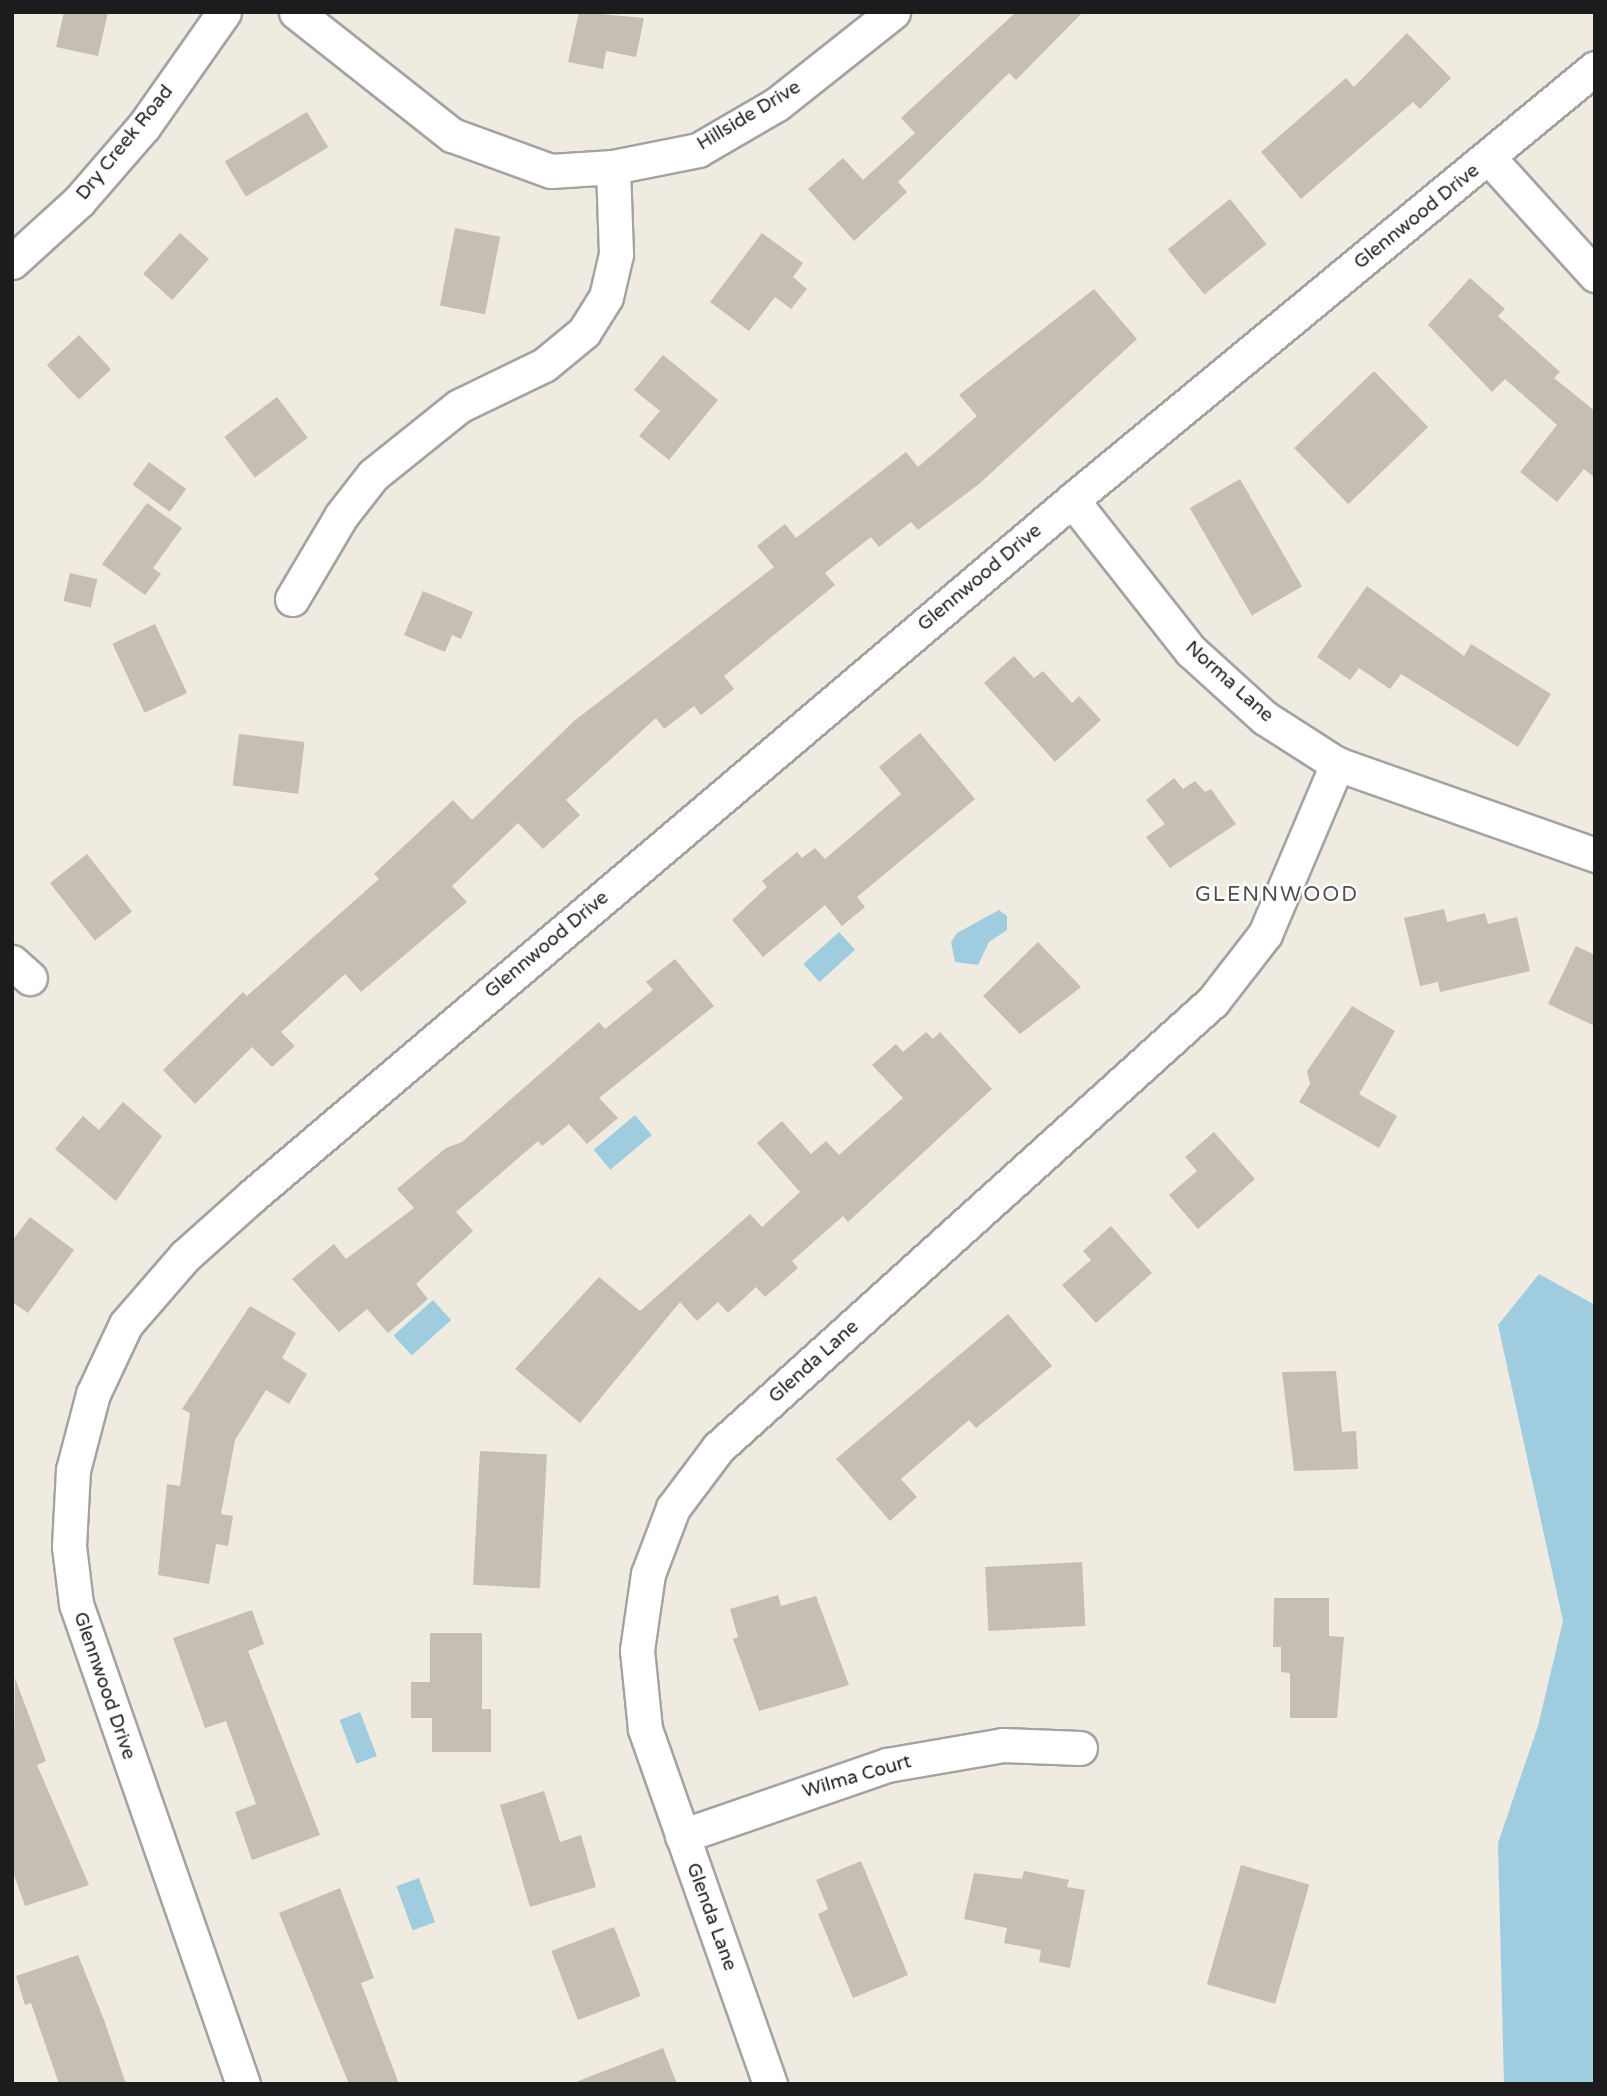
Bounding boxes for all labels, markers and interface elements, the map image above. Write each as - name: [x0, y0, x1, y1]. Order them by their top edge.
- street label: Hillside Drive: [693, 76, 805, 156]
- street label: Dry Creek Road: [72, 81, 178, 205]
- street label: Glennwood Drive: [1350, 159, 1484, 275]
- street label: Glennwood Drive: [913, 520, 1047, 636]
- street label: Norma Lane: [1180, 636, 1278, 728]
- district label: GLENNWOOD: [1196, 882, 1358, 908]
- street label: Glennwood Drive: [480, 887, 614, 1003]
- street label: Glenda Lane: [764, 1316, 864, 1408]
- street label: Glennwood Drive: [68, 1609, 140, 1763]
- street label: Wilma Court: [800, 1751, 914, 1803]
- street label: Glenda Lane: [681, 1860, 741, 1974]

